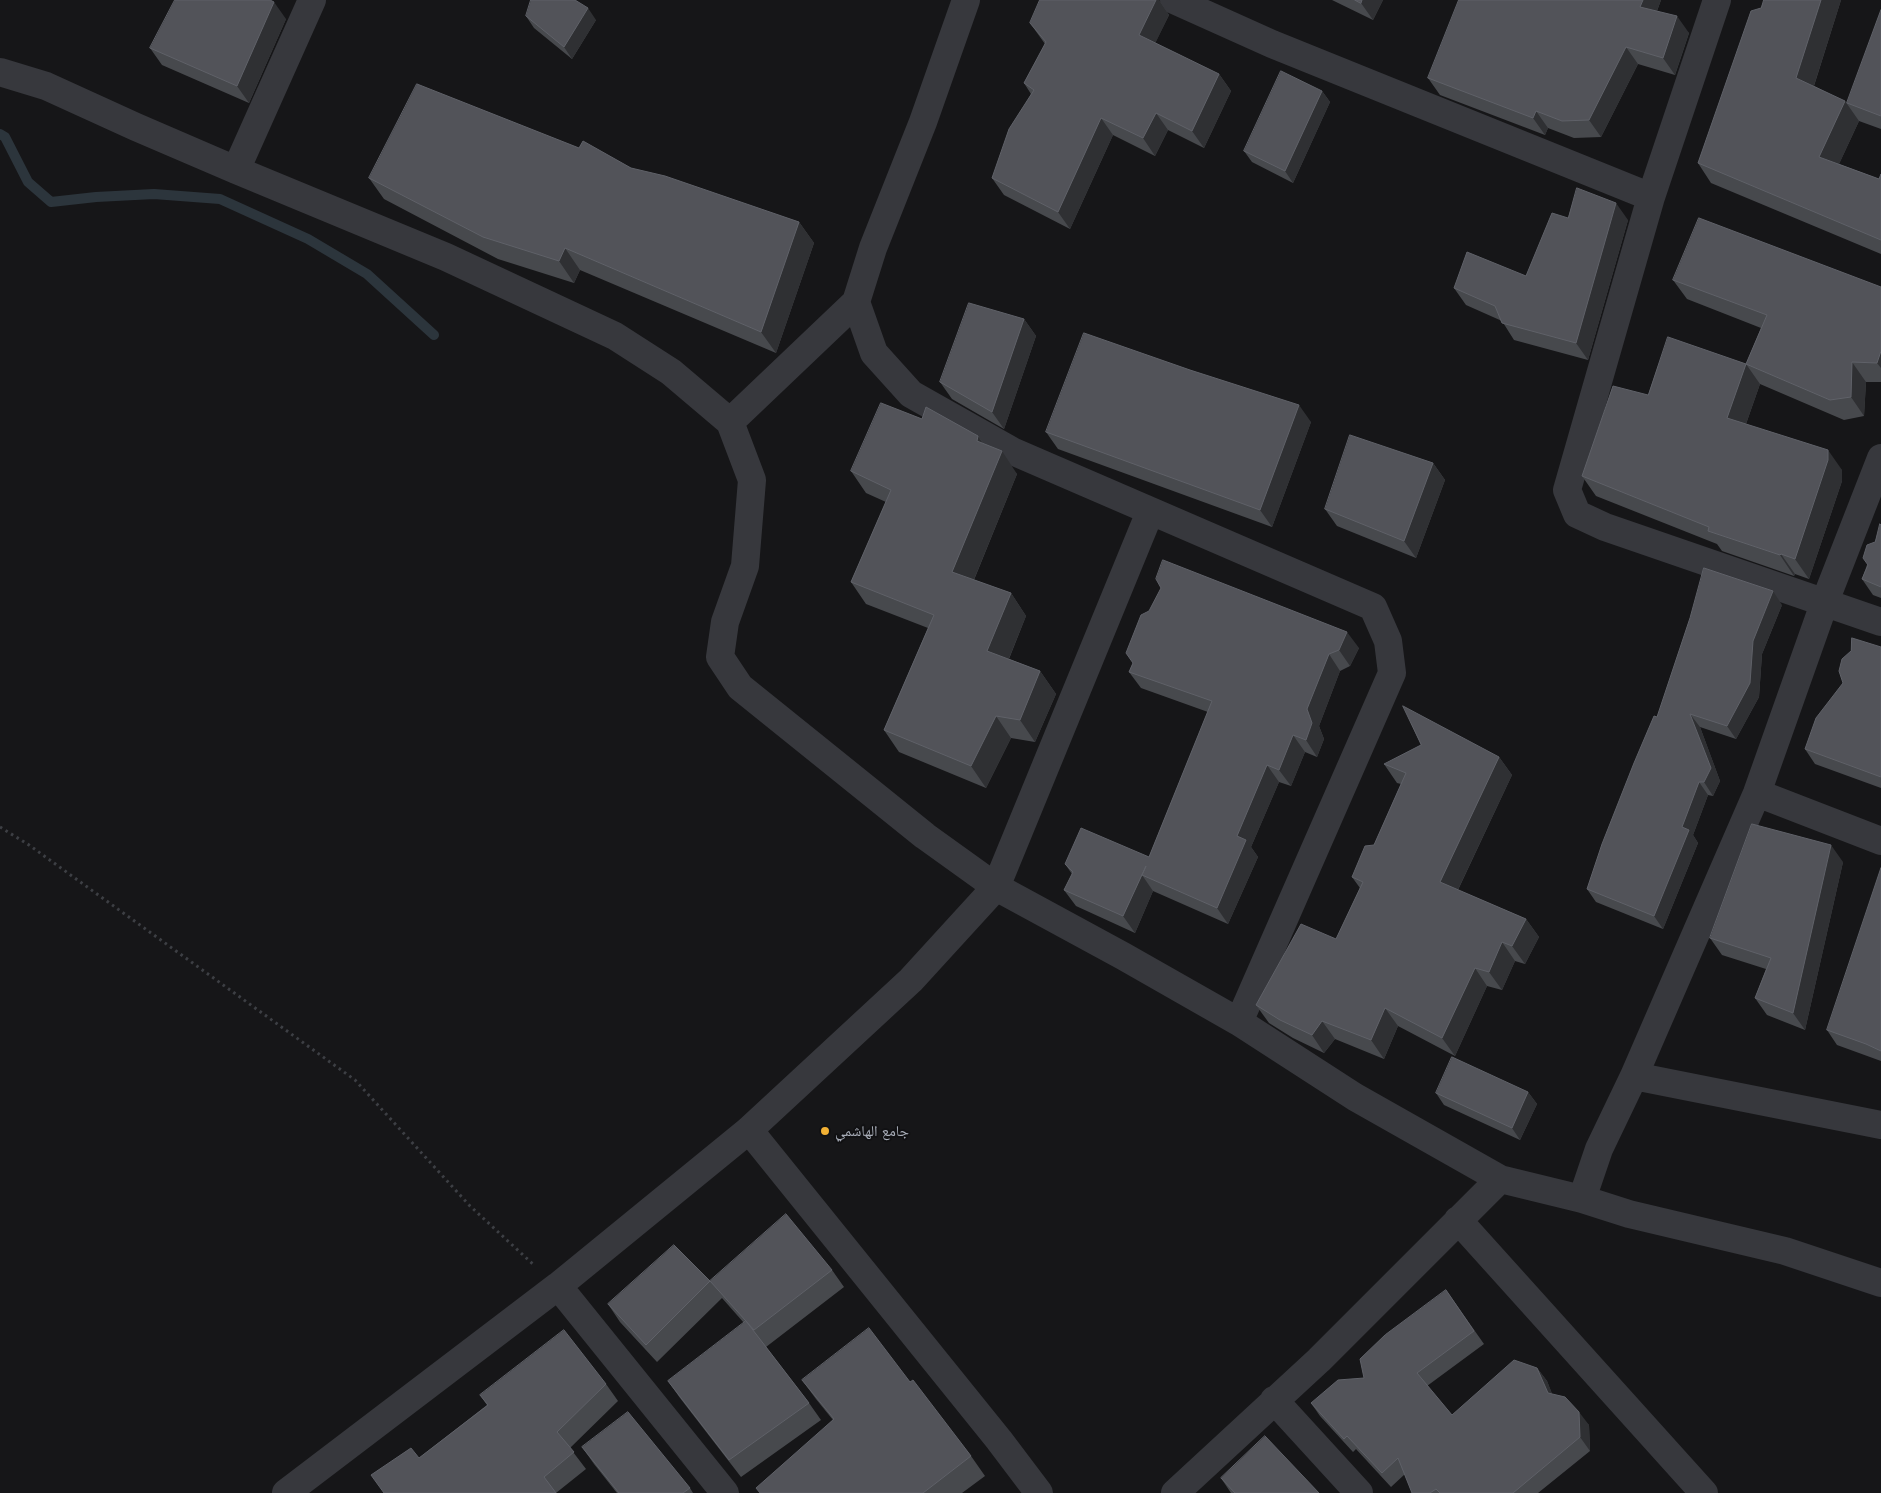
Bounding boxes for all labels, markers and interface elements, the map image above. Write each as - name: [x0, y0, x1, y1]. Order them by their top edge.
- place label: جامع الهاشمي: [835, 1122, 909, 1140]
- marker: جامع الهاشمي: [819, 1125, 831, 1137]

